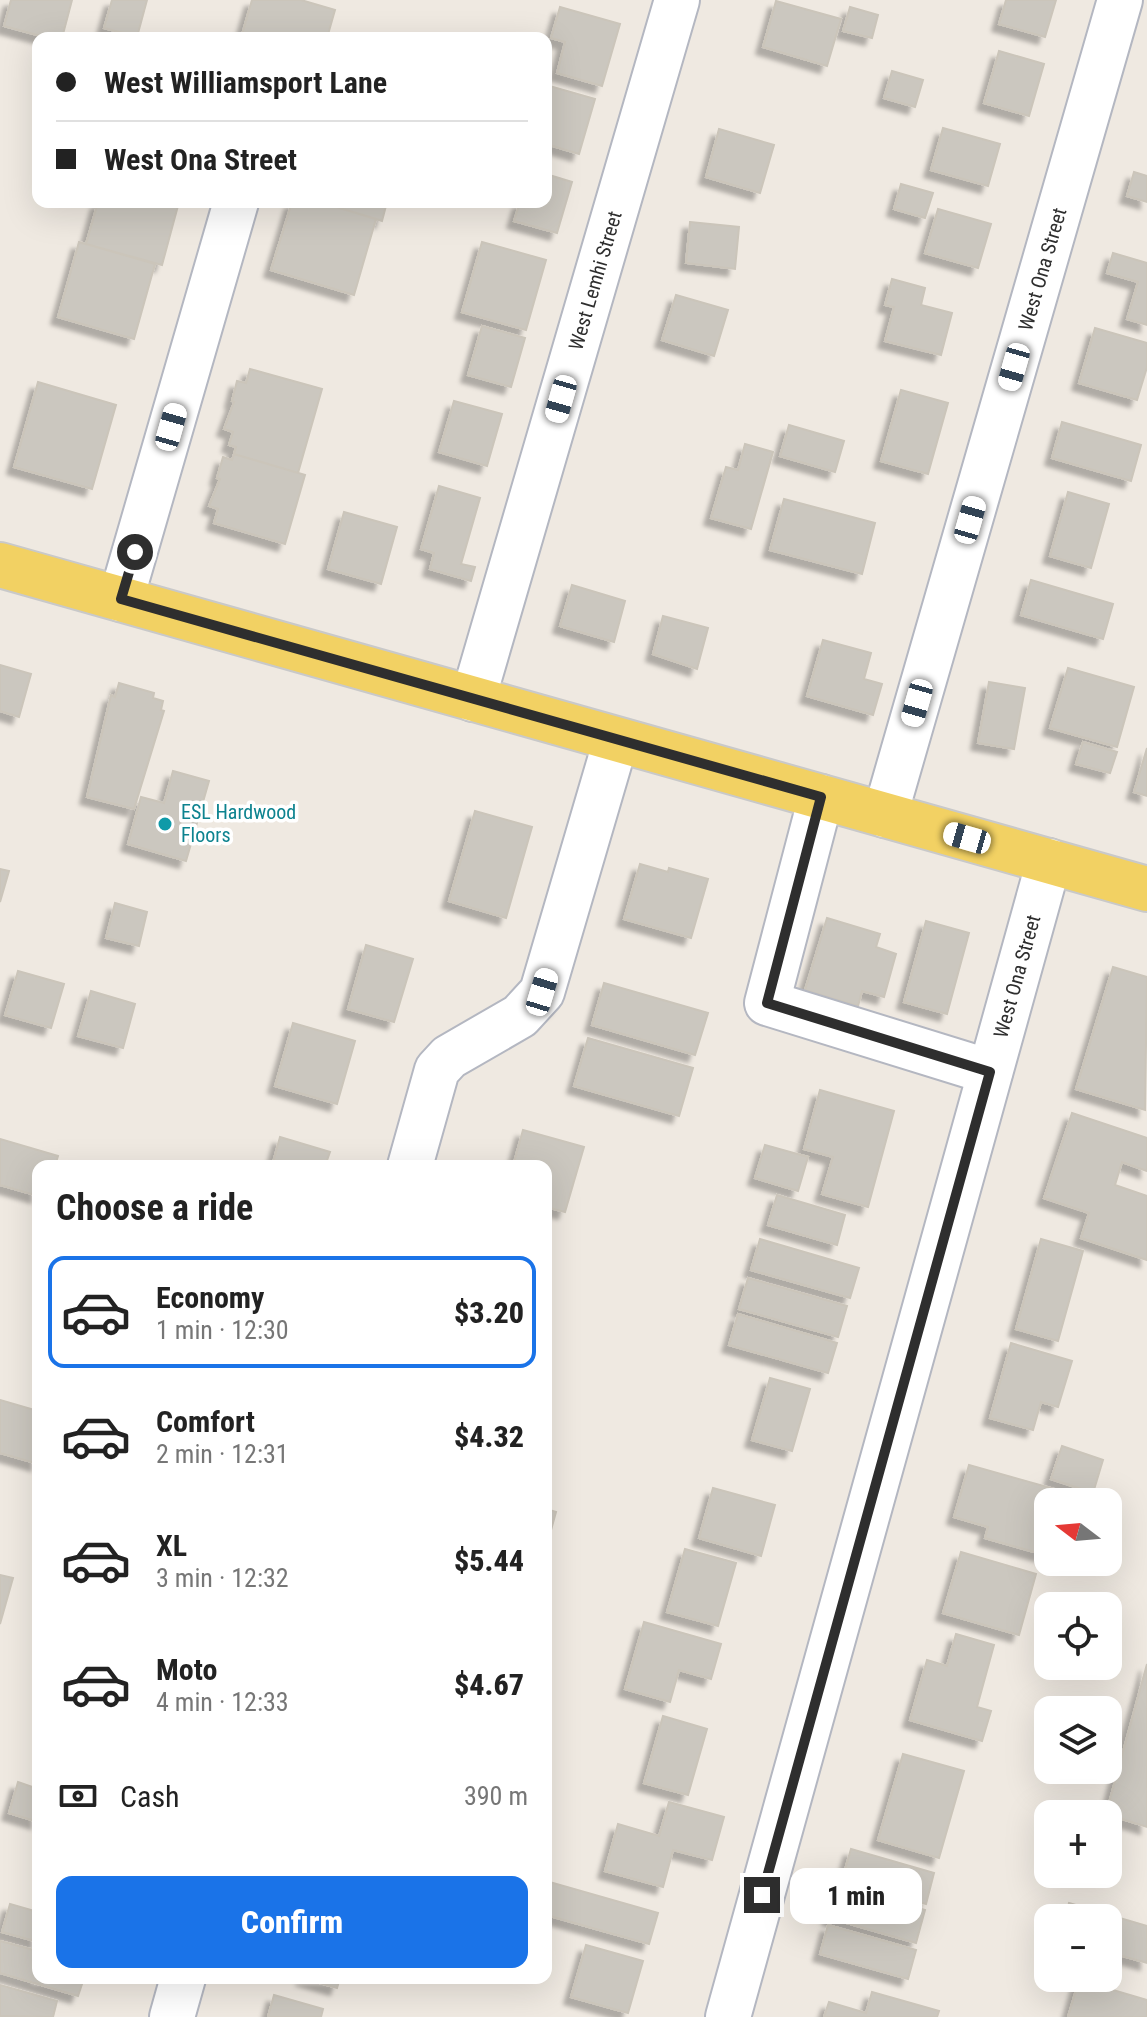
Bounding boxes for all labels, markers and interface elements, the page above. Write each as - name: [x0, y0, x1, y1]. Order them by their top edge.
- text: West Williamsport Lane: [104, 65, 387, 100]
- text: West Ona Street: [104, 142, 297, 177]
- street label: West Ona Street: [1013, 205, 1071, 333]
- street label: West Lemhi Street: [564, 208, 627, 353]
- car: [996, 341, 1032, 393]
- car: [543, 373, 579, 425]
- car: [153, 401, 189, 453]
- car: [952, 494, 988, 546]
- route start: [117, 534, 153, 570]
- car: [899, 677, 935, 729]
- place label: ESL Hardwood Floors: [181, 800, 296, 847]
- marker: ESL Hardwood Floors: [156, 815, 174, 833]
- car: [941, 820, 993, 856]
- street label: West Ona Street: [988, 912, 1046, 1041]
- car: [524, 966, 560, 1018]
- text: Choose a ride: [56, 1187, 253, 1229]
- icon: car: [60, 1276, 132, 1348]
- text: Economy: [156, 1280, 264, 1315]
- text: $3.20: [454, 1295, 524, 1330]
- text: 1 min · 12:30: [156, 1315, 289, 1345]
- icon: car: [60, 1400, 132, 1472]
- text: Comfort: [156, 1404, 255, 1439]
- text: $4.32: [454, 1419, 524, 1454]
- text: 2 min · 12:31: [156, 1439, 289, 1469]
- north arrow: [1034, 1488, 1122, 1576]
- map controls: [1034, 1488, 1122, 1992]
- icon: car: [60, 1524, 132, 1596]
- text: XL: [156, 1528, 187, 1563]
- text: $5.44: [454, 1543, 524, 1578]
- text: 3 min · 12:32: [156, 1563, 289, 1593]
- button: locate: [1034, 1592, 1122, 1680]
- icon: car: [60, 1648, 132, 1720]
- text: Moto: [156, 1652, 217, 1687]
- text: $4.67: [454, 1667, 524, 1702]
- text: 4 min · 12:33: [156, 1687, 289, 1717]
- button: layers: [1034, 1696, 1122, 1784]
- icon: cash: [56, 1774, 100, 1818]
- text: Cash: [120, 1779, 180, 1814]
- text: 390 m: [464, 1781, 528, 1811]
- button: +: [1034, 1800, 1122, 1888]
- callout: 1 min: [790, 1867, 922, 1923]
- button: Confirm: [56, 1876, 528, 1968]
- route end: [744, 1877, 780, 1913]
- text: 1 min: [827, 1881, 885, 1911]
- button: −: [1034, 1904, 1122, 1992]

